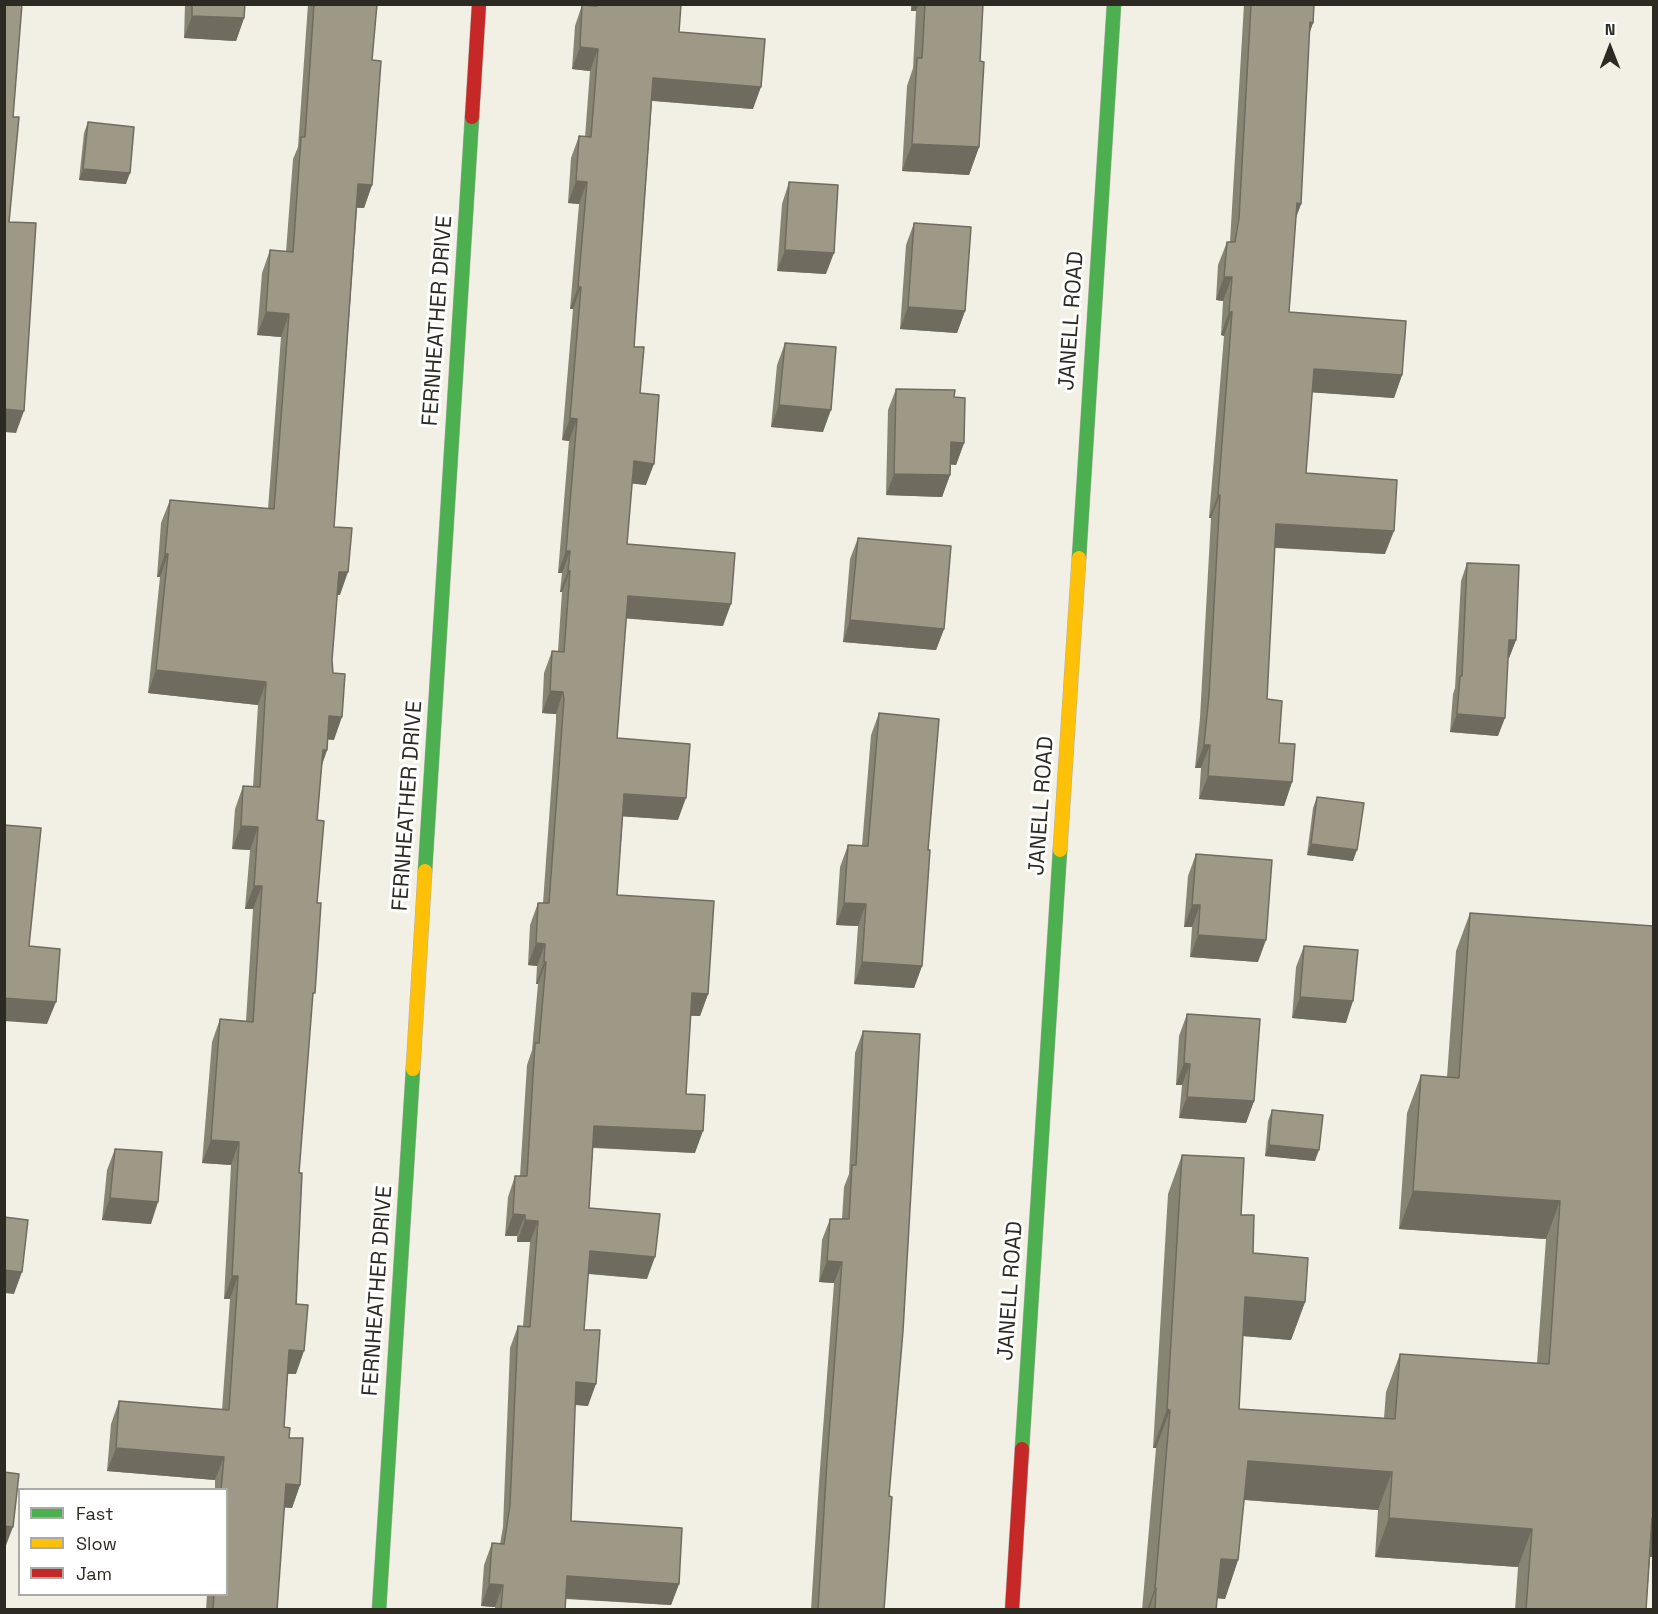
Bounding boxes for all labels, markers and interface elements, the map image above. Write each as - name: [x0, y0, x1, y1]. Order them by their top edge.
- north arrow: [1580, 18, 1640, 78]
- text: N: [1605, 19, 1615, 40]
- street label: FERNHEATHER DRIVE: [417, 215, 459, 427]
- street label: JANELL ROAD: [1054, 250, 1090, 392]
- street label: FERNHEATHER DRIVE: [387, 700, 429, 912]
- street label: JANELL ROAD: [1024, 735, 1060, 877]
- street label: FERNHEATHER DRIVE: [357, 1185, 399, 1397]
- street label: JANELL ROAD: [993, 1220, 1029, 1362]
- legend: [18, 1488, 228, 1596]
- text: Fast: [76, 1502, 113, 1525]
- text: Slow: [76, 1532, 117, 1555]
- text: Jam: [76, 1562, 112, 1585]

